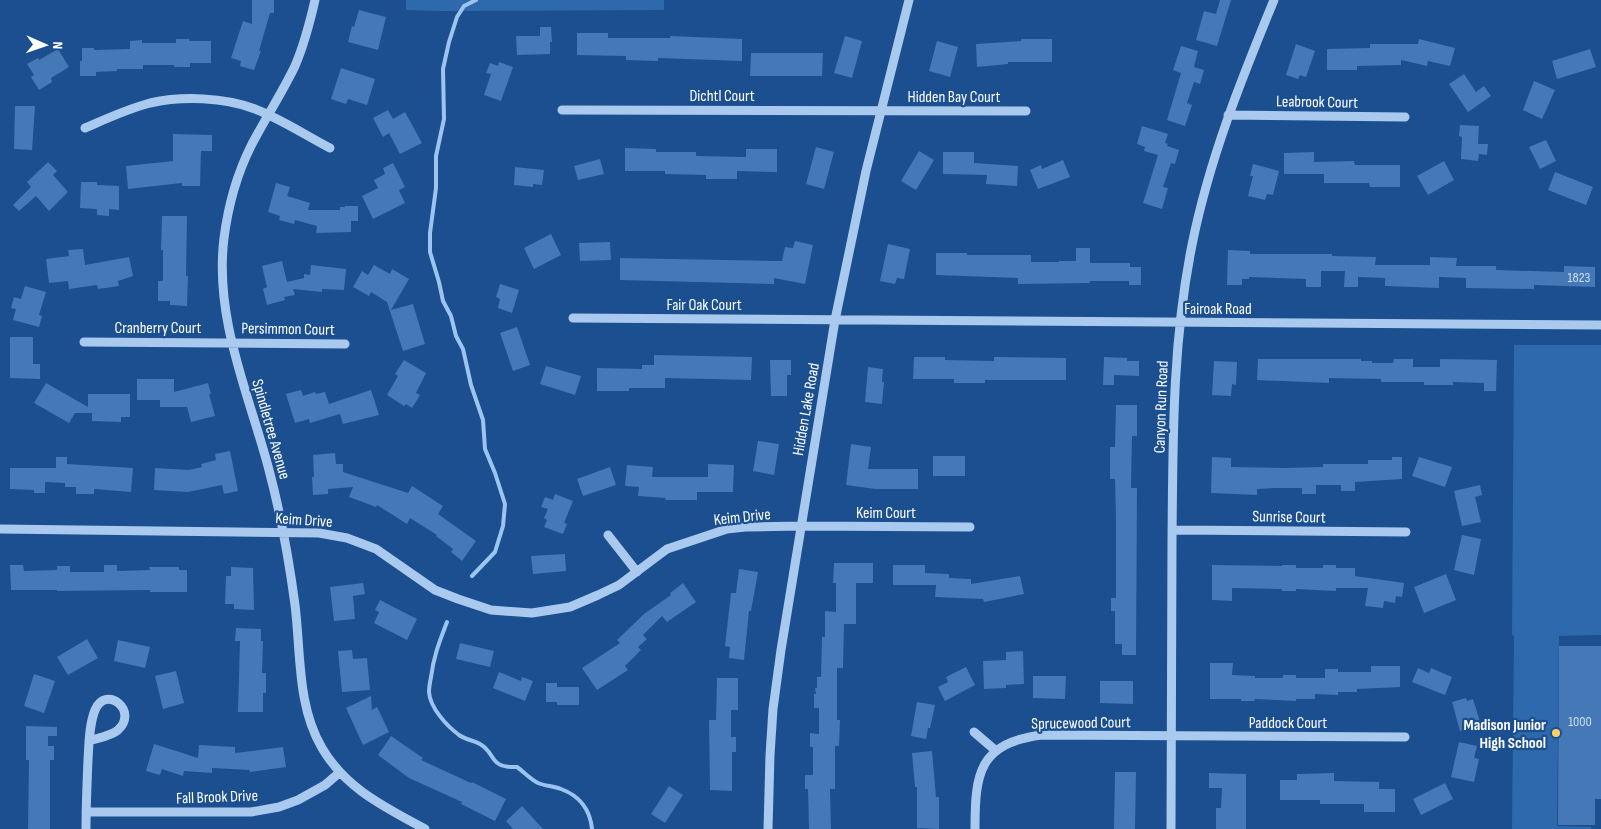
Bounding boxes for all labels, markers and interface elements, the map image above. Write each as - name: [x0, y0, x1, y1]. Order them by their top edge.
- north arrow: [20, 20, 70, 70]
- text: N: [49, 41, 66, 49]
- street label: Dichtl Court: [689, 87, 755, 106]
- street label: Hidden Bay Court: [908, 88, 1001, 107]
- street label: Leabrook Court: [1276, 92, 1358, 113]
- house number: 1823: [1568, 269, 1591, 286]
- street label: Fair Oak Court: [666, 296, 742, 315]
- street label: Fairoak Road: [1184, 300, 1252, 319]
- street label: Cranberry Court: [115, 319, 201, 338]
- street label: Persimmon Court: [241, 319, 335, 340]
- street label: Canyon Run Road: [1150, 360, 1173, 454]
- street label: Hidden Lake Road: [789, 361, 824, 457]
- street label: Spindletree Avenue: [247, 377, 294, 482]
- street label: Keim Court: [856, 504, 916, 523]
- street label: Keim Drive: [713, 505, 772, 530]
- street label: Sunrise Court: [1252, 507, 1326, 528]
- street label: Keim Drive: [275, 509, 333, 532]
- street label: Sprucewood Court: [1031, 713, 1131, 734]
- house number: 1000: [1568, 713, 1592, 730]
- street label: Paddock Court: [1249, 714, 1327, 733]
- place label: Madison Junior High School: [1464, 716, 1546, 753]
- marker: Madison Junior High School: [1550, 727, 1562, 739]
- street label: Fall Brook Drive: [176, 787, 258, 808]

